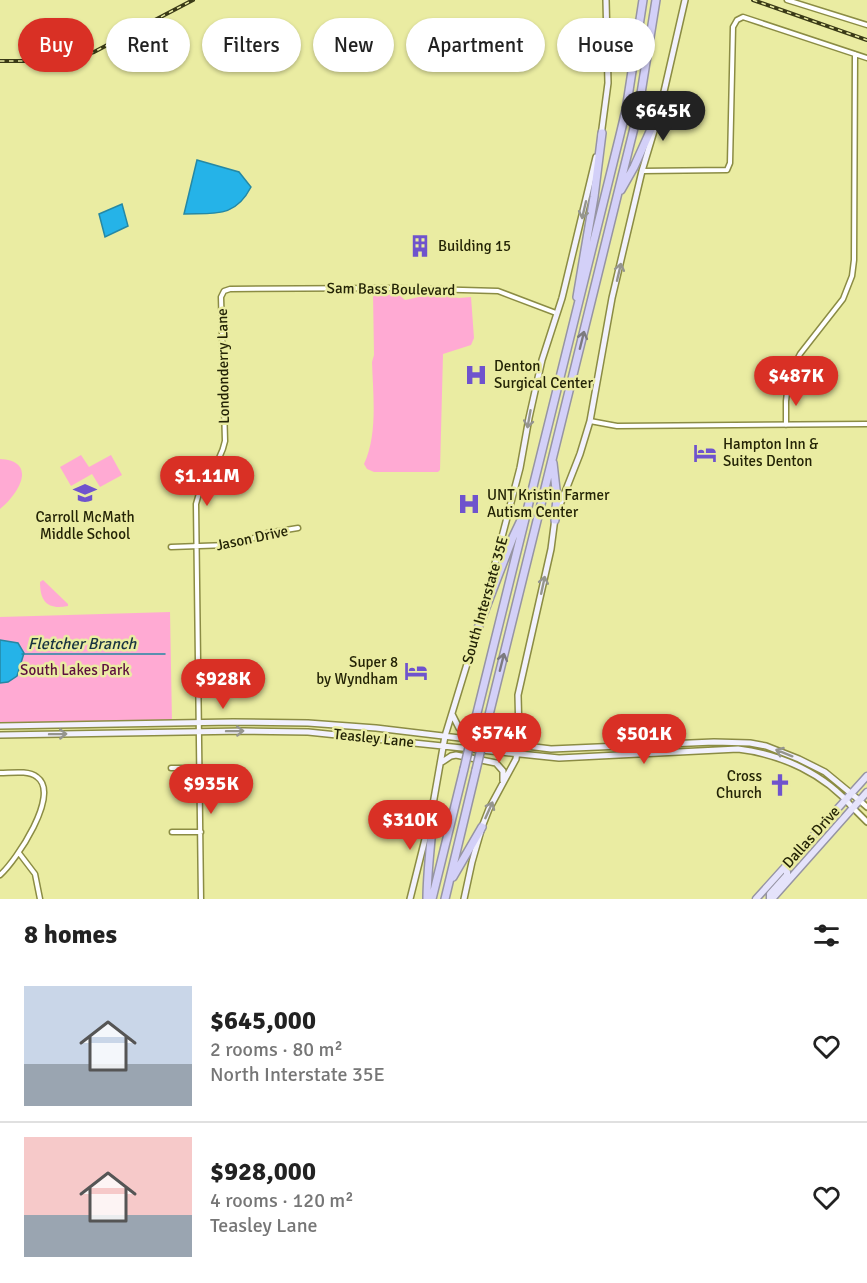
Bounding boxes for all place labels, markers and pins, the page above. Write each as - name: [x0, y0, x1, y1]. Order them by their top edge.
- pin: $645K: [621, 91, 705, 142]
- building icon: Building 15: [407, 233, 433, 259]
- place label: Building 15: [438, 237, 511, 255]
- pin: $487K: [754, 356, 838, 407]
- place label: Denton Surgical Center: [494, 357, 593, 392]
- hospital icon: Denton Surgical Center: [463, 362, 489, 388]
- place label: Hampton Inn & Suites Denton: [723, 435, 819, 470]
- hotel icon: Hampton Inn & Suites Denton: [692, 440, 718, 466]
- pin: $1.11M: [158, 456, 256, 507]
- school or university icon: Carroll McMath Middle School: [72, 480, 98, 506]
- place label: UNT Kristin Farmer Autism Center: [487, 486, 610, 521]
- hospital icon: UNT Kristin Farmer Autism Center: [456, 491, 482, 517]
- place label: Carroll McMath Middle School: [35, 508, 135, 543]
- place label: Super 8 by Wyndham: [316, 653, 398, 688]
- hotel icon: Super 8 by Wyndham: [403, 658, 429, 684]
- pin: $928K: [181, 659, 265, 710]
- pin: $574K: [457, 713, 541, 764]
- pin: $501K: [602, 714, 686, 765]
- pin: $935K: [169, 764, 253, 815]
- place label: Cross Church: [716, 767, 762, 802]
- church icon: Cross Church: [767, 772, 793, 798]
- pin: $310K: [368, 800, 452, 851]

